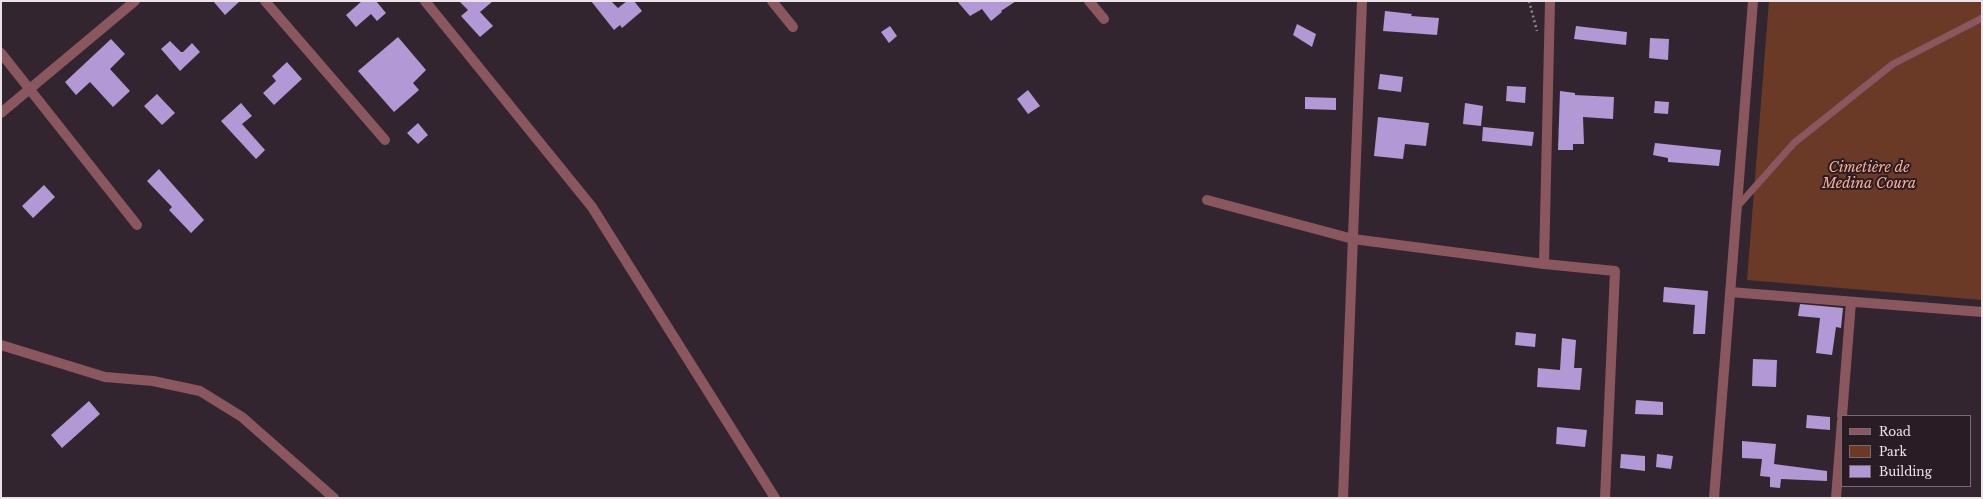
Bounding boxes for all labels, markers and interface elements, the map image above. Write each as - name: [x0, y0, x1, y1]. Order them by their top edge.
- park label: Cimetière de Medina Coura: [1822, 160, 1916, 192]
- legend: [1841, 415, 1971, 487]
- text: Road: [1879, 424, 1911, 439]
- text: Park: [1879, 444, 1907, 459]
- text: Building: [1879, 464, 1932, 479]

